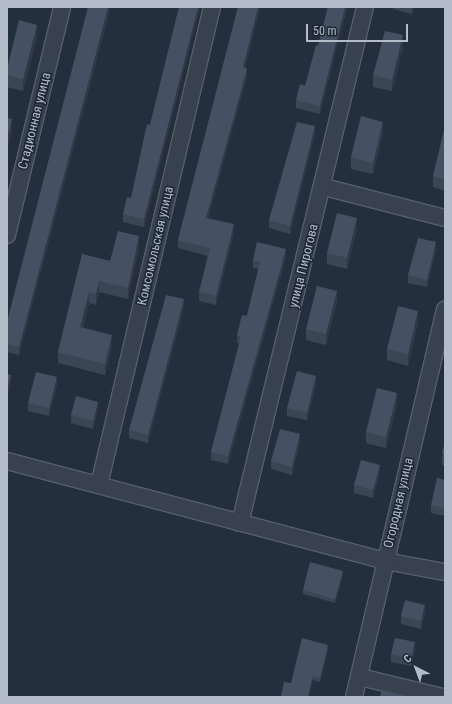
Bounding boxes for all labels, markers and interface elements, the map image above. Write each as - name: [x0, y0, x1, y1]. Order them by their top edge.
- scale bar: [308, 16, 410, 42]
- text: 50 m: [313, 24, 337, 38]
- street label: Стадионная улица: [15, 71, 55, 171]
- street label: Комсомольская улица: [135, 185, 177, 307]
- street label: улица Пирогова: [286, 222, 322, 310]
- street label: Огородная улица: [381, 456, 417, 550]
- north arrow: [396, 648, 436, 688]
- text: С: [401, 652, 414, 666]

